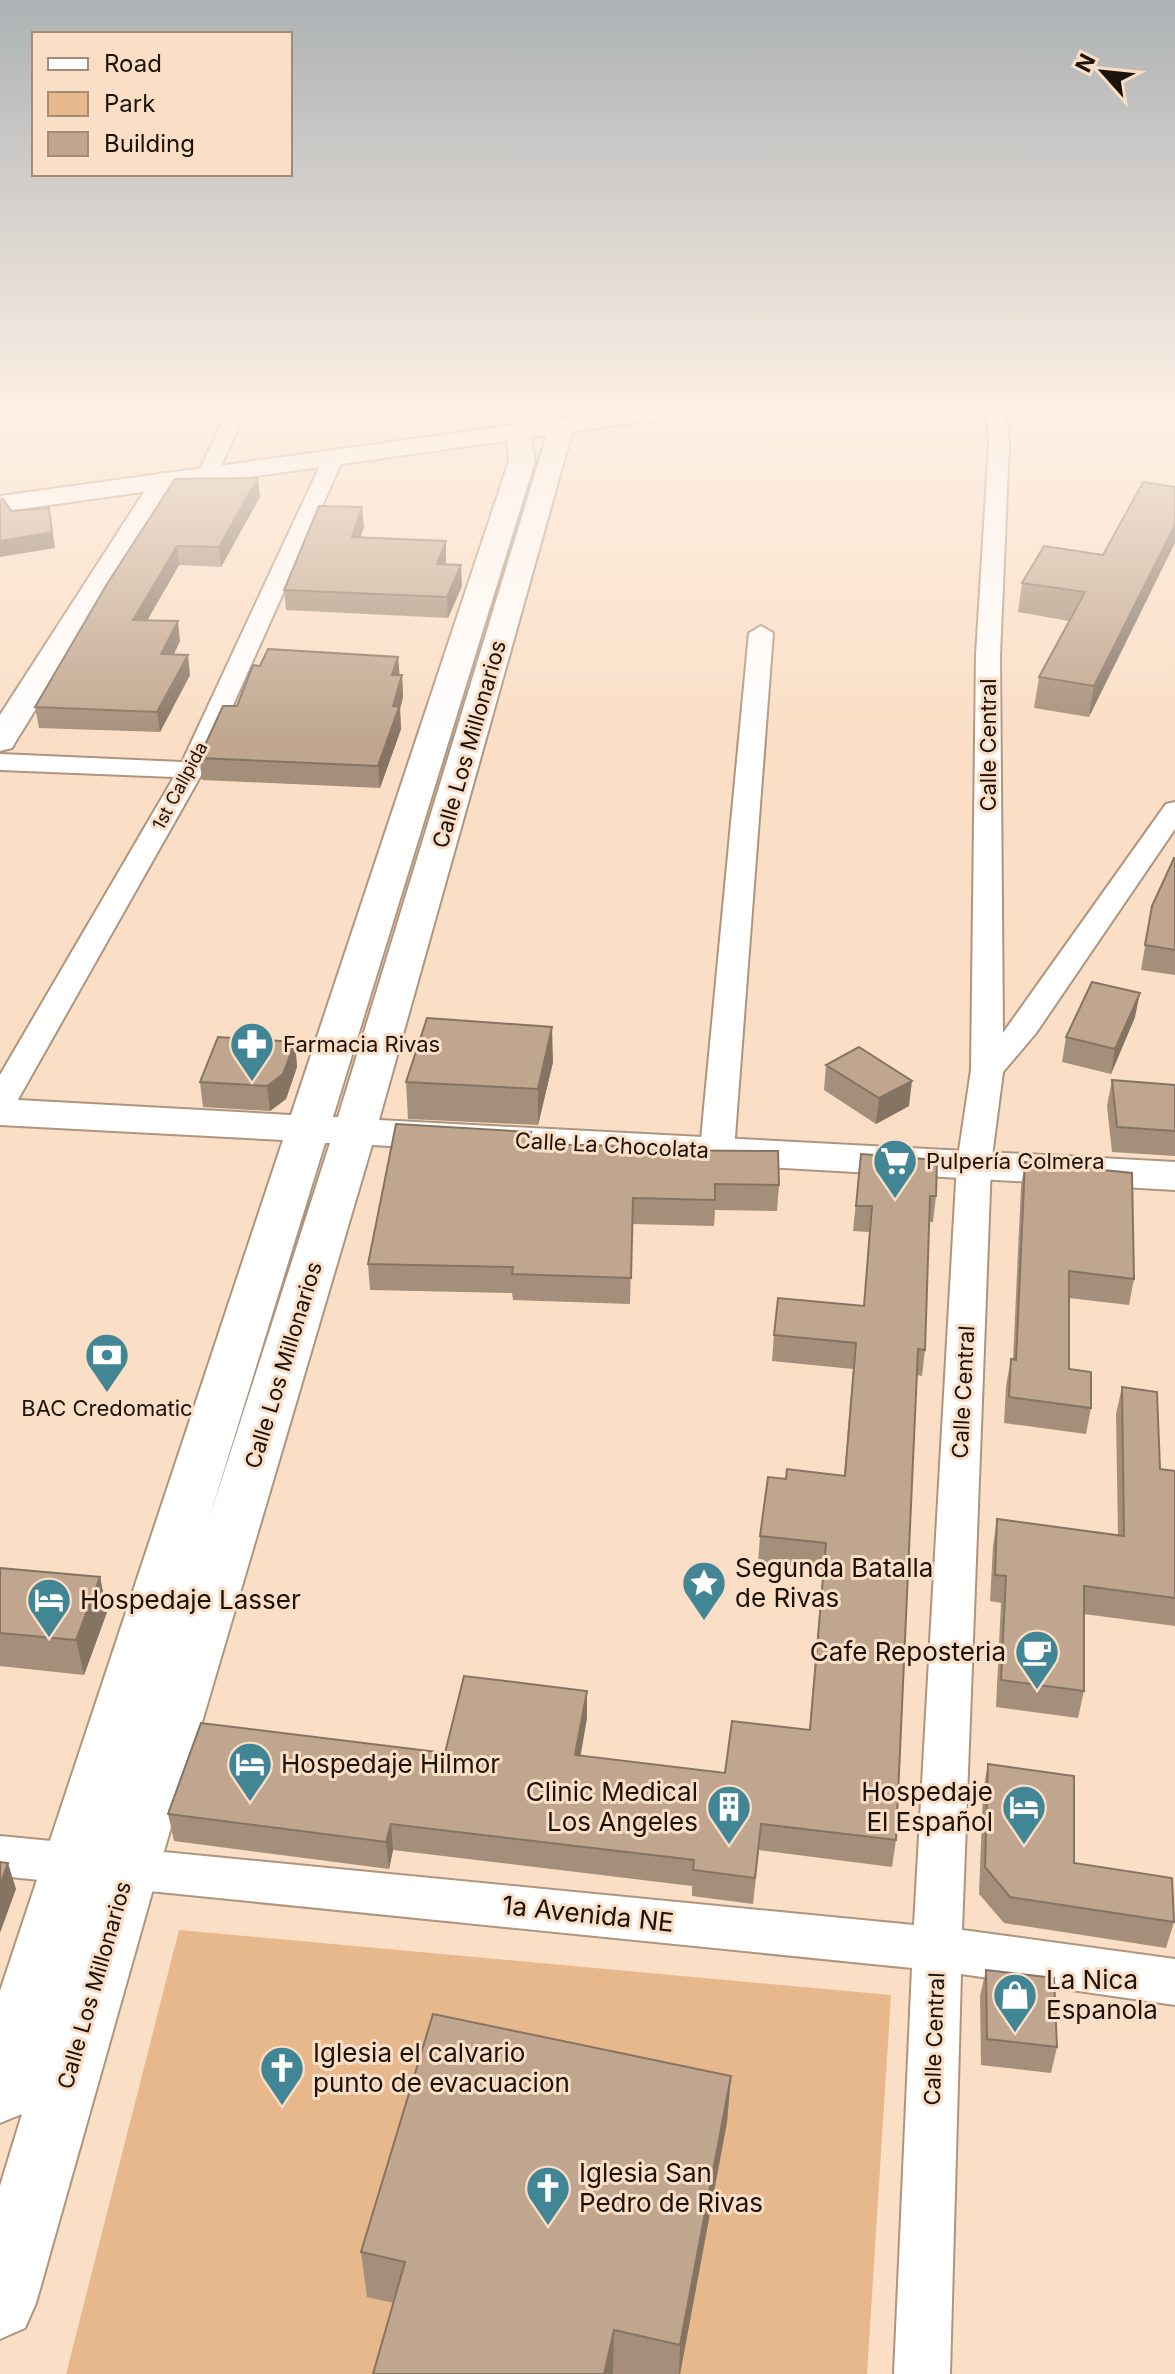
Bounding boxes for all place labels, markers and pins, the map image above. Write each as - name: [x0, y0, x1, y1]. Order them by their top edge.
- pharmacy icon: Farmacia Rivas: [228, 1020, 276, 1083]
- place label: Farmacia Rivas: [283, 1031, 440, 1057]
- supermarket icon: Pulpería Colmera: [871, 1137, 919, 1200]
- place label: Pulpería Colmera: [926, 1148, 1105, 1174]
- bank icon: BAC Credomatic: [83, 1331, 131, 1394]
- place label: BAC Credomatic: [21, 1395, 193, 1421]
- place label: Segunda Batalla de Rivas: [735, 1552, 933, 1613]
- place icon: Segunda Batalla de Rivas: [680, 1559, 728, 1622]
- hotel icon: Hospedaje Lasser: [25, 1576, 73, 1639]
- place label: Hospedaje Lasser: [80, 1584, 301, 1615]
- cafe icon: Cafe Reposteria: [1013, 1628, 1061, 1691]
- place label: Cafe Reposteria: [810, 1636, 1006, 1667]
- hotel icon: Hospedaje Hilmor: [226, 1740, 274, 1803]
- place label: Hospedaje Hilmor: [281, 1748, 500, 1779]
- place label: Clinic Medical Los Angeles: [526, 1776, 698, 1837]
- place label: Hospedaje El Español: [861, 1776, 993, 1837]
- building icon: Clinic Medical Los Angeles: [705, 1783, 753, 1846]
- hotel icon: Hospedaje El Español: [1000, 1783, 1048, 1846]
- place label: La Nica Espanola: [1046, 1964, 1158, 2025]
- shop icon: La Nica Espanola: [991, 1971, 1039, 2034]
- place label: Iglesia el calvario punto de evacuacion: [313, 2037, 570, 2098]
- church icon: Iglesia el calvario punto de evacuacion: [258, 2044, 306, 2107]
- place label: Iglesia San Pedro de Rivas: [579, 2157, 763, 2218]
- church icon: Iglesia San Pedro de Rivas: [524, 2164, 572, 2227]

